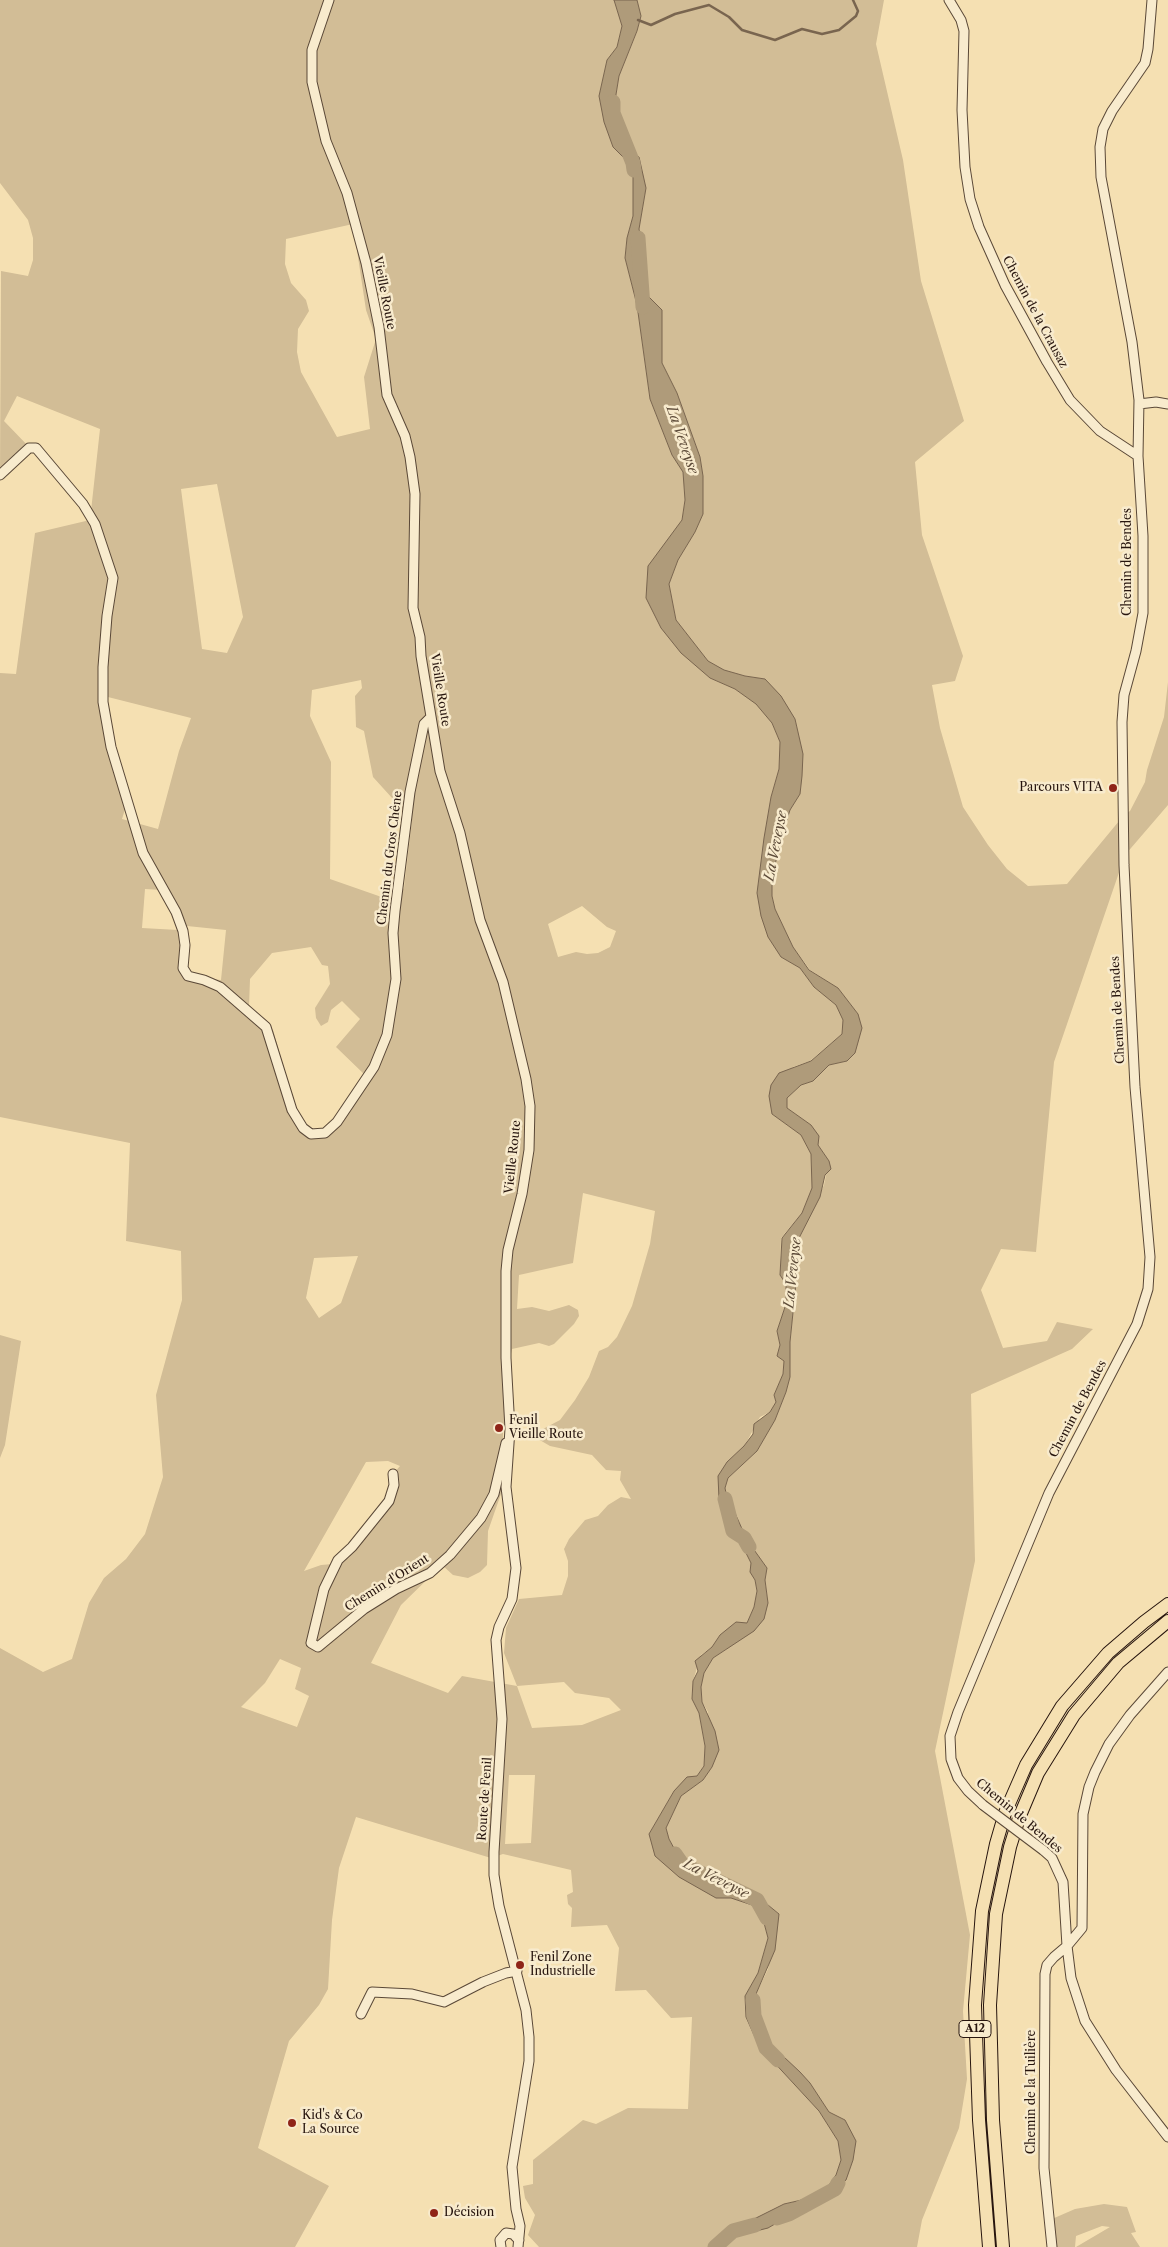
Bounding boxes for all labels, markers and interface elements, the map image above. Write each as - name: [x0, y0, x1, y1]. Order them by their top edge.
- street label: Chemin de la Crausaz: [999, 253, 1071, 371]
- street label: Vieille Route: [370, 255, 398, 331]
- water label: La Veveyse: [662, 404, 702, 476]
- street label: Chemin de Bendes: [1121, 508, 1135, 616]
- street label: Vieille Route: [427, 652, 453, 728]
- place label: Parcours VITA: [1019, 781, 1103, 795]
- marker: Parcours VITA: [1107, 782, 1119, 794]
- street label: Chemin du Gros Chêne: [375, 790, 405, 926]
- water label: La Veveyse: [761, 810, 791, 882]
- street label: Chemin de Bendes: [1108, 956, 1128, 1064]
- street label: Vieille Route: [502, 1119, 524, 1195]
- water label: La Veveyse: [781, 1237, 805, 1309]
- street label: Chemin de Bendes: [1046, 1358, 1110, 1460]
- place label: Fenil Vieille Route: [509, 1414, 583, 1442]
- marker: Fenil Vieille Route: [493, 1422, 505, 1434]
- street label: Chemin d'Orient: [342, 1551, 432, 1615]
- street label: Route de Fenil: [475, 1757, 495, 1841]
- street label: Chemin de Bendes: [973, 1776, 1065, 1856]
- water label: La Veveyse: [681, 1855, 751, 1903]
- place label: Fenil Zone Industrielle: [530, 1951, 595, 1979]
- marker: Fenil Zone Industrielle: [514, 1959, 526, 1971]
- road number: A12: [959, 2020, 991, 2038]
- street label: Chemin de la Tuilière: [1025, 2030, 1039, 2154]
- place label: Kid's & Co La Source: [302, 2109, 363, 2137]
- marker: Kid's & Co La Source: [286, 2117, 298, 2129]
- place label: Décision: [444, 2206, 494, 2220]
- marker: Décision: [428, 2207, 440, 2219]

